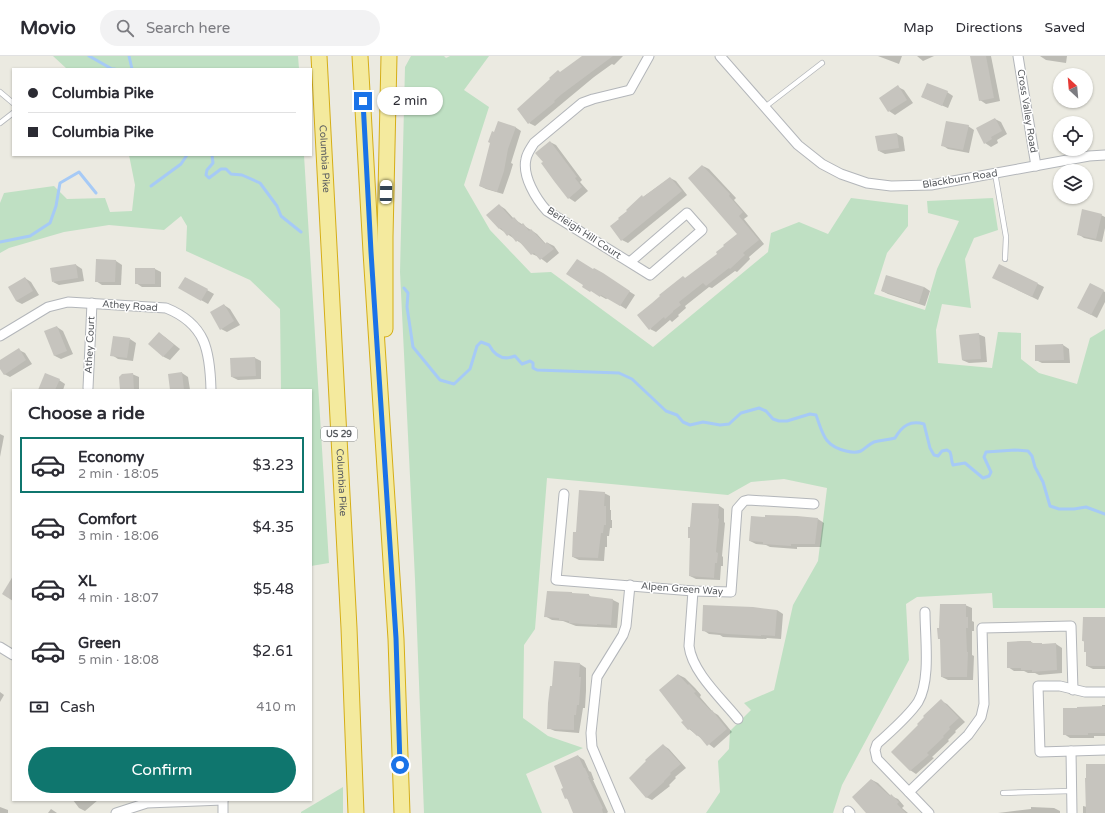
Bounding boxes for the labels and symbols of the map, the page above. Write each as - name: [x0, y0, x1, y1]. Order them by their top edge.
- street label: Cross Valley Road: [1014, 68, 1040, 154]
- north arrow: [1053, 68, 1093, 108]
- callout: 2 min: [377, 87, 443, 115]
- route end: [354, 92, 372, 110]
- street label: Columbia Pike: [317, 125, 332, 193]
- street label: Blackburn Road: [922, 167, 998, 191]
- car: [380, 180, 392, 204]
- street label: Berleigh Hill Court: [545, 205, 624, 262]
- street label: Athey Road: [102, 298, 158, 314]
- street label: Athey Court: [83, 316, 98, 374]
- road number: US 29: [321, 427, 357, 441]
- street label: Columbia Pike: [334, 448, 349, 517]
- street label: Alpen Green Way: [640, 580, 724, 598]
- route start: [391, 756, 409, 774]

